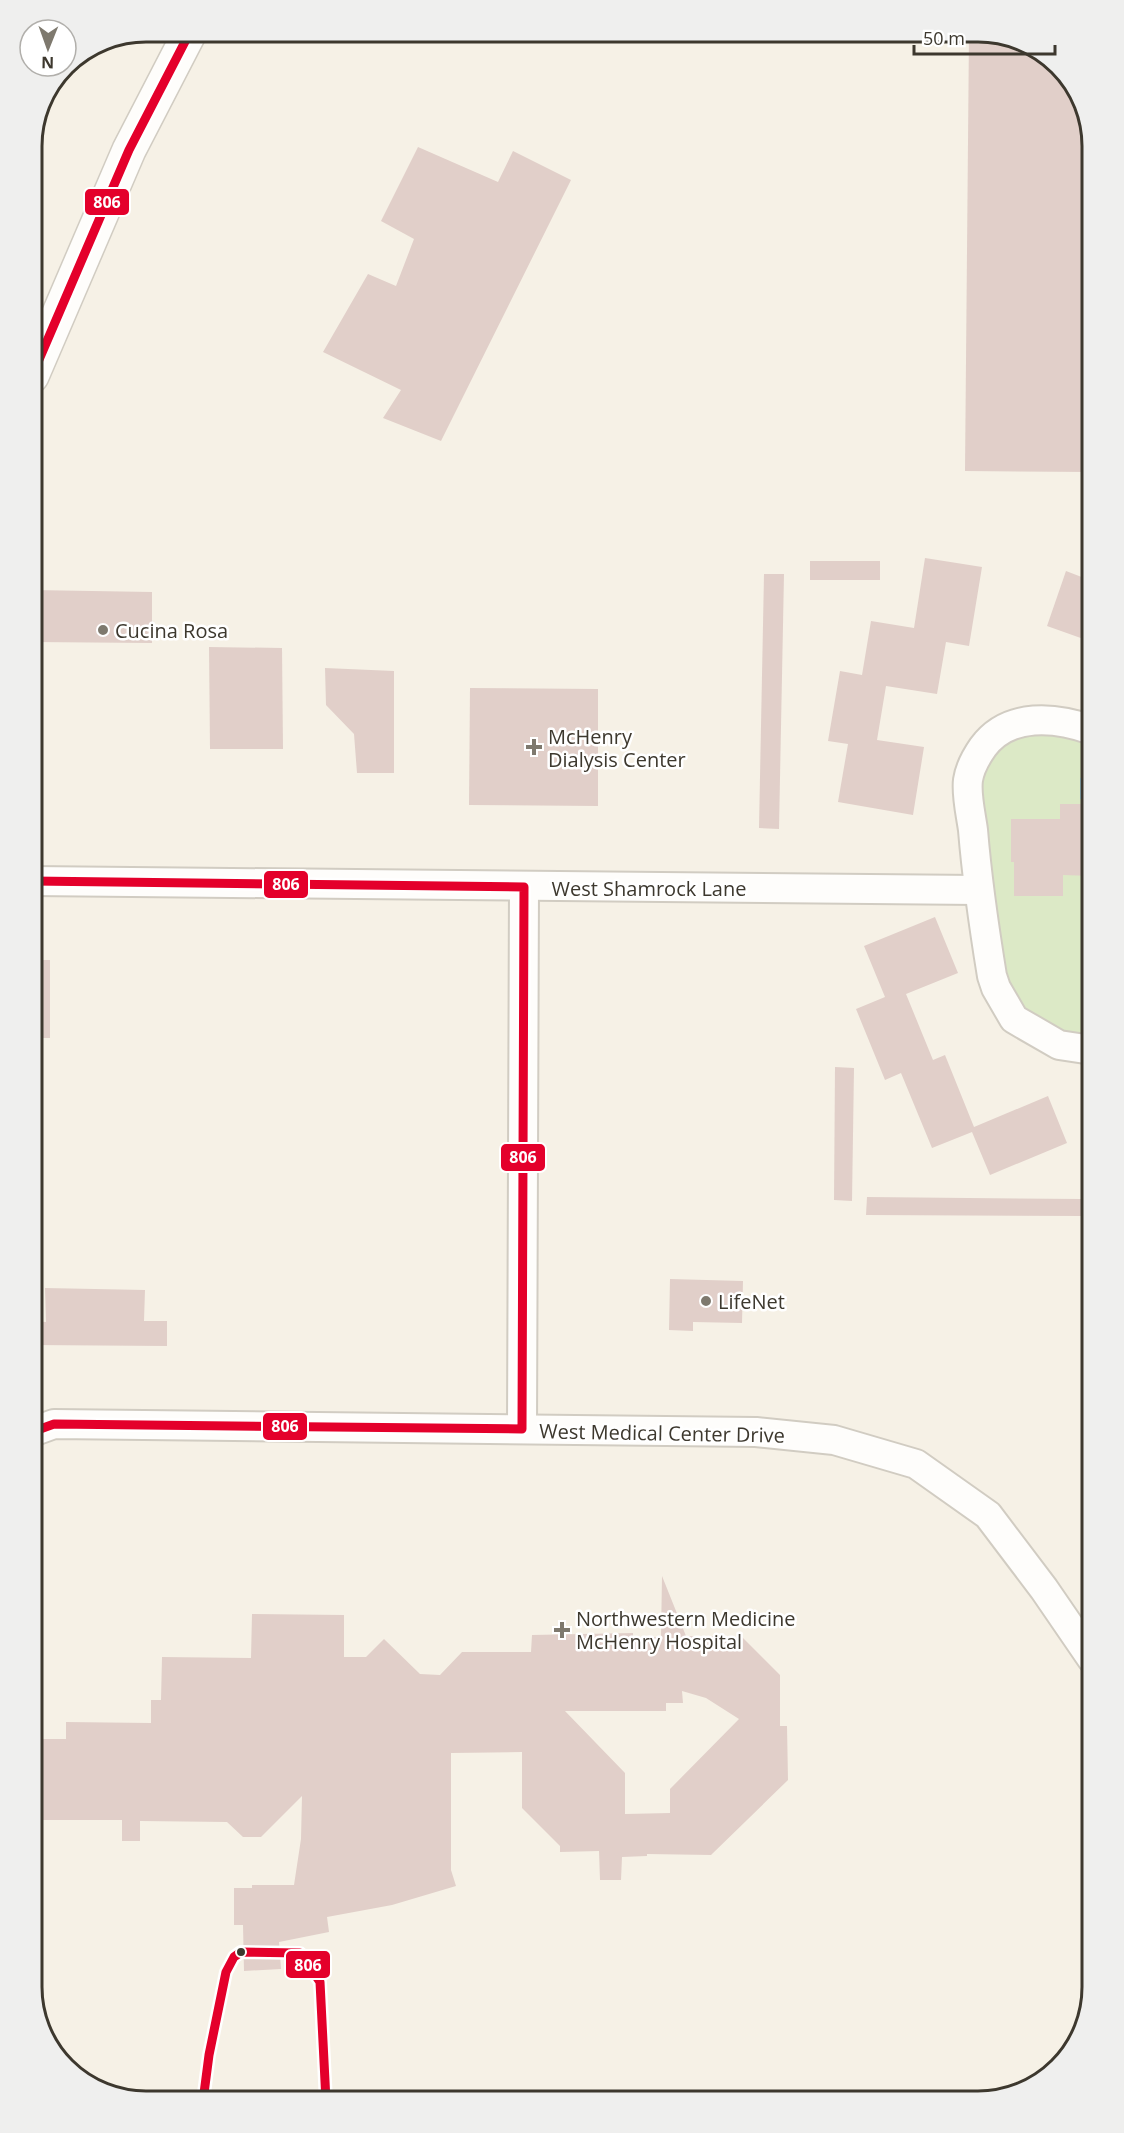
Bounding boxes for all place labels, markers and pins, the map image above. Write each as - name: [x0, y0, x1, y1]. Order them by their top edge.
- place label: Cucina Rosa: [115, 617, 228, 644]
- marker: Cucina Rosa: [96, 623, 110, 637]
- place label: McHenry Dialysis Center: [548, 723, 686, 773]
- marker: McHenry Dialysis Center: [525, 738, 543, 756]
- place label: LifeNet: [718, 1288, 785, 1315]
- marker: LifeNet: [699, 1294, 713, 1308]
- place label: Northwestern Medicine McHenry Hospital: [576, 1605, 796, 1655]
- marker: Northwestern Medicine McHenry Hospital: [553, 1621, 571, 1639]
- unlabelled marker: [235, 1946, 247, 1958]

